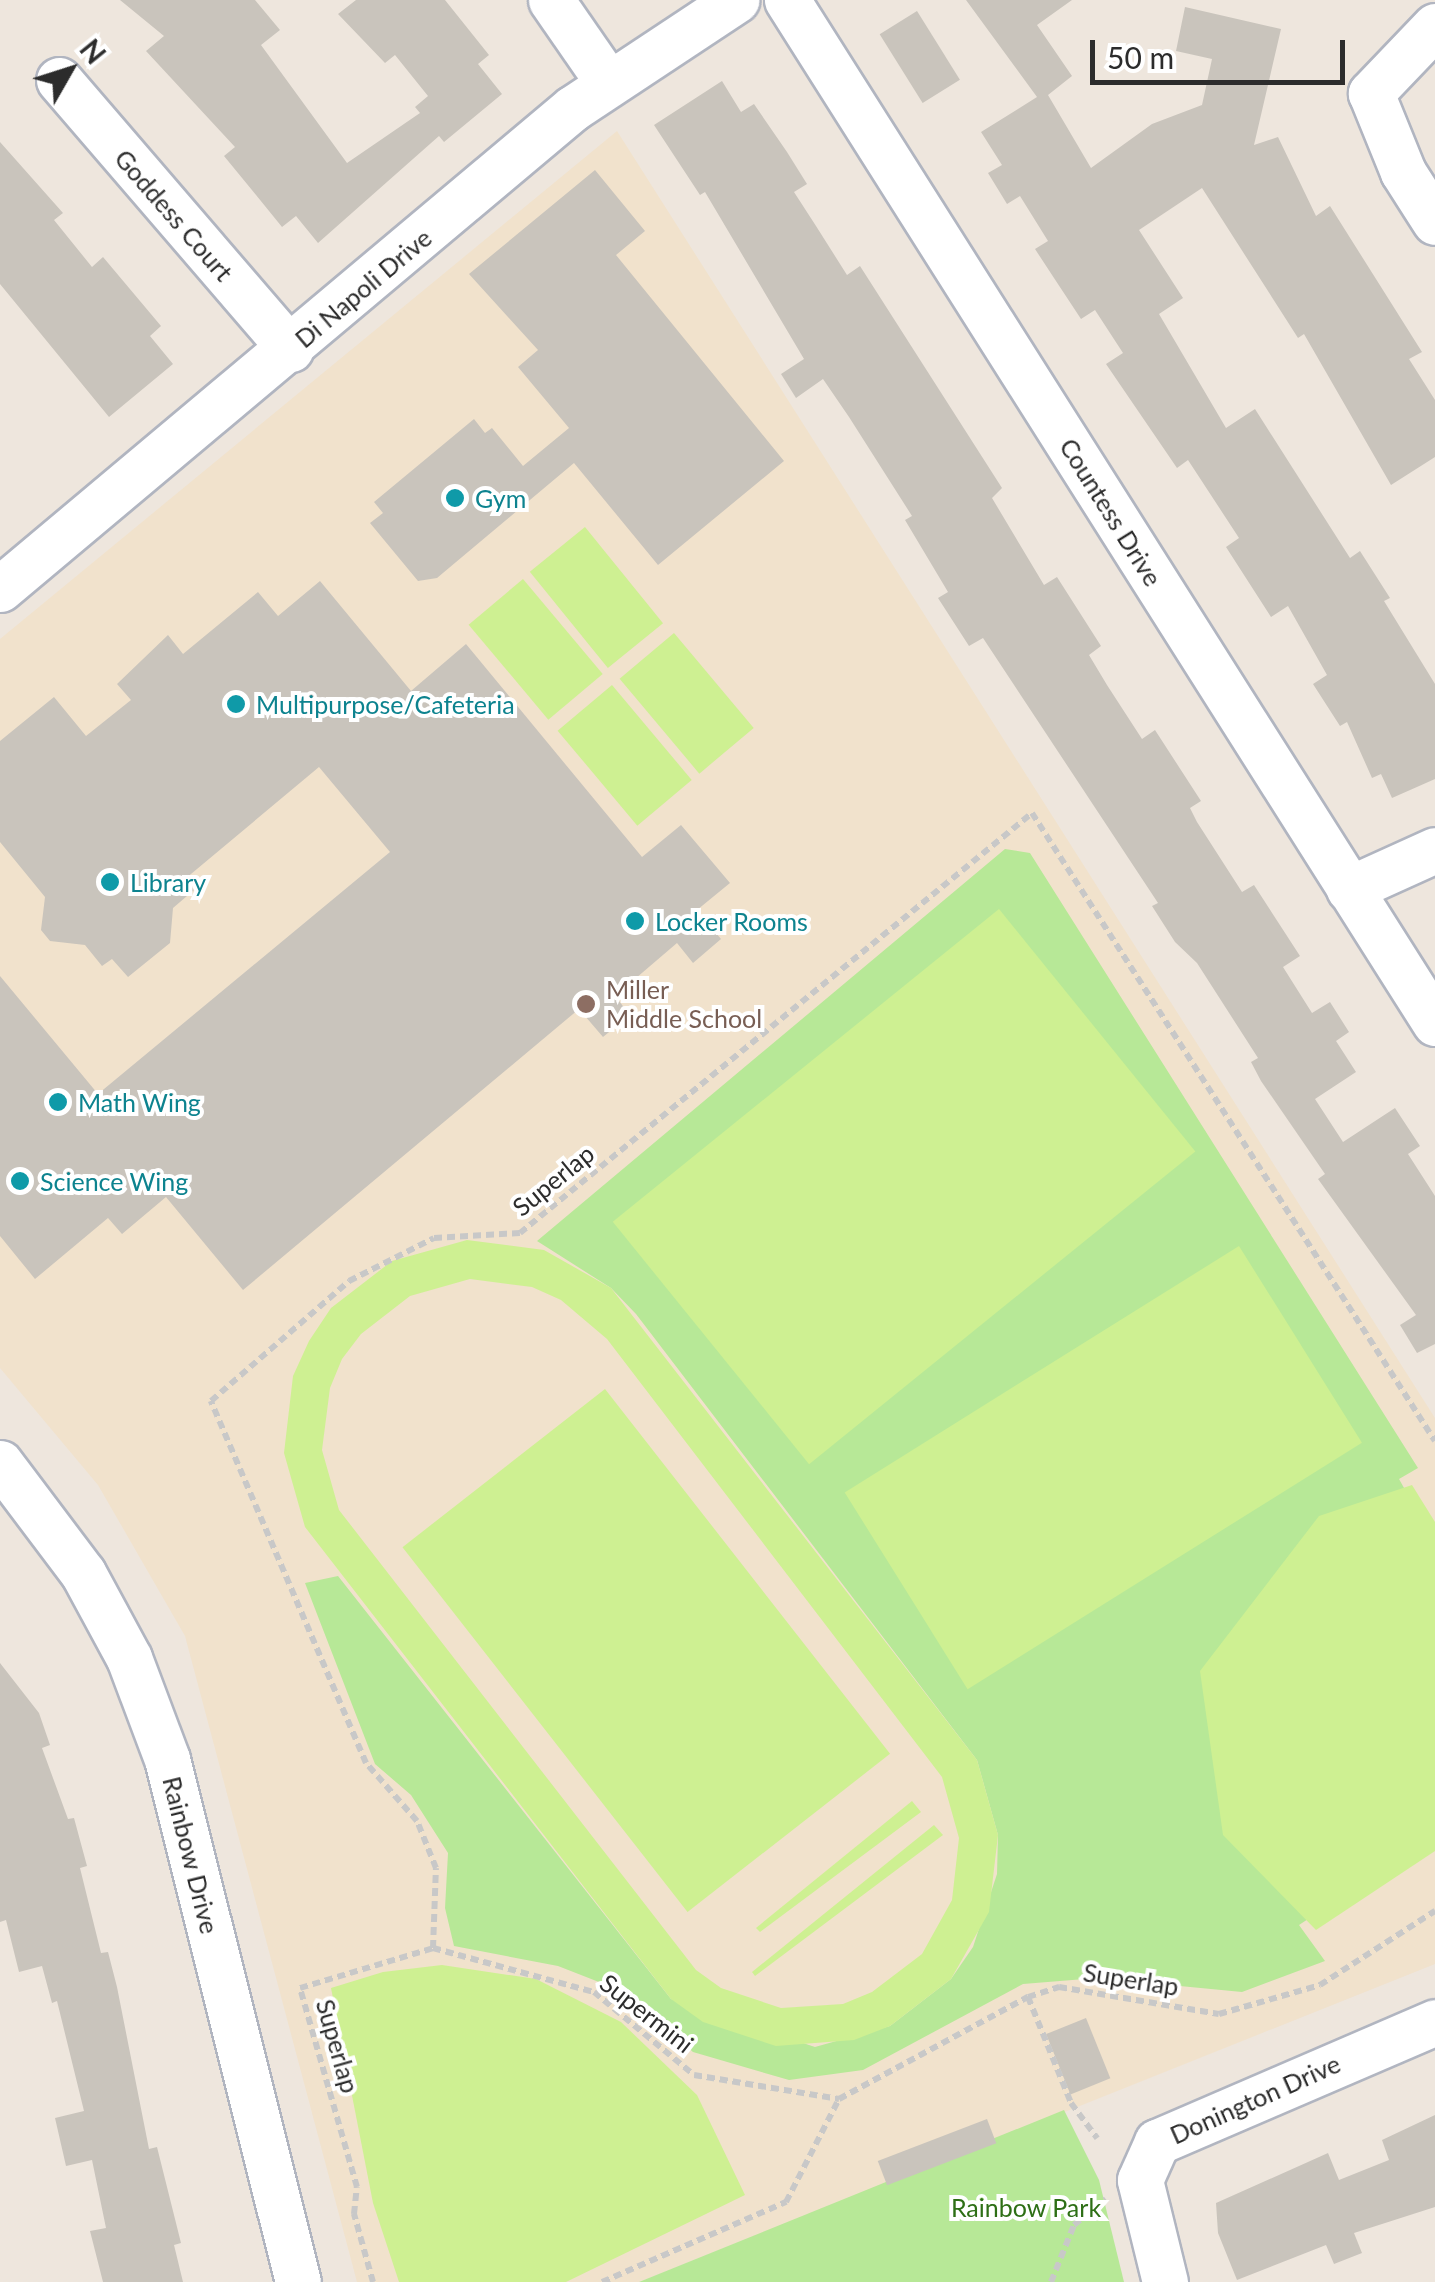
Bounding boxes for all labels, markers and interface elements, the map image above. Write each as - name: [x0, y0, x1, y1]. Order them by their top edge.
- north arrow: [20, 20, 120, 120]
- scale bar: [1095, 20, 1350, 82]
- text: N: [73, 32, 113, 70]
- text: 50 m: [1107, 39, 1174, 75]
- street label: Goddess Court: [109, 143, 239, 287]
- street label: Di Napoli Drive: [289, 222, 437, 354]
- street label: Countess Drive: [1054, 433, 1168, 591]
- place label: Gym: [475, 483, 526, 513]
- marker: Gym: [444, 487, 466, 509]
- place label: Multipurpose/Cafeteria: [256, 689, 515, 719]
- marker: Multipurpose/Cafeteria: [225, 693, 247, 715]
- place label: Library: [130, 867, 206, 897]
- marker: Library: [99, 871, 121, 893]
- place label: Locker Rooms: [655, 906, 808, 936]
- marker: Locker Rooms: [624, 910, 646, 932]
- place label: Miller Middle School: [606, 975, 762, 1034]
- marker: Miller Middle School: [575, 993, 597, 1015]
- place label: Math Wing: [78, 1087, 201, 1117]
- marker: Math Wing: [47, 1091, 69, 1113]
- street label: Superlap: [506, 1138, 600, 1222]
- place label: Science Wing: [40, 1166, 189, 1196]
- marker: Science Wing: [9, 1170, 31, 1192]
- street label: Rainbow Drive: [157, 1773, 225, 1937]
- street label: Superlap: [1081, 1957, 1181, 2001]
- street label: Supermini: [594, 1967, 700, 2059]
- street label: Superlap: [310, 1996, 366, 2096]
- street label: Donington Drive: [1165, 2048, 1345, 2150]
- park label: Rainbow Park: [951, 2192, 1101, 2222]

